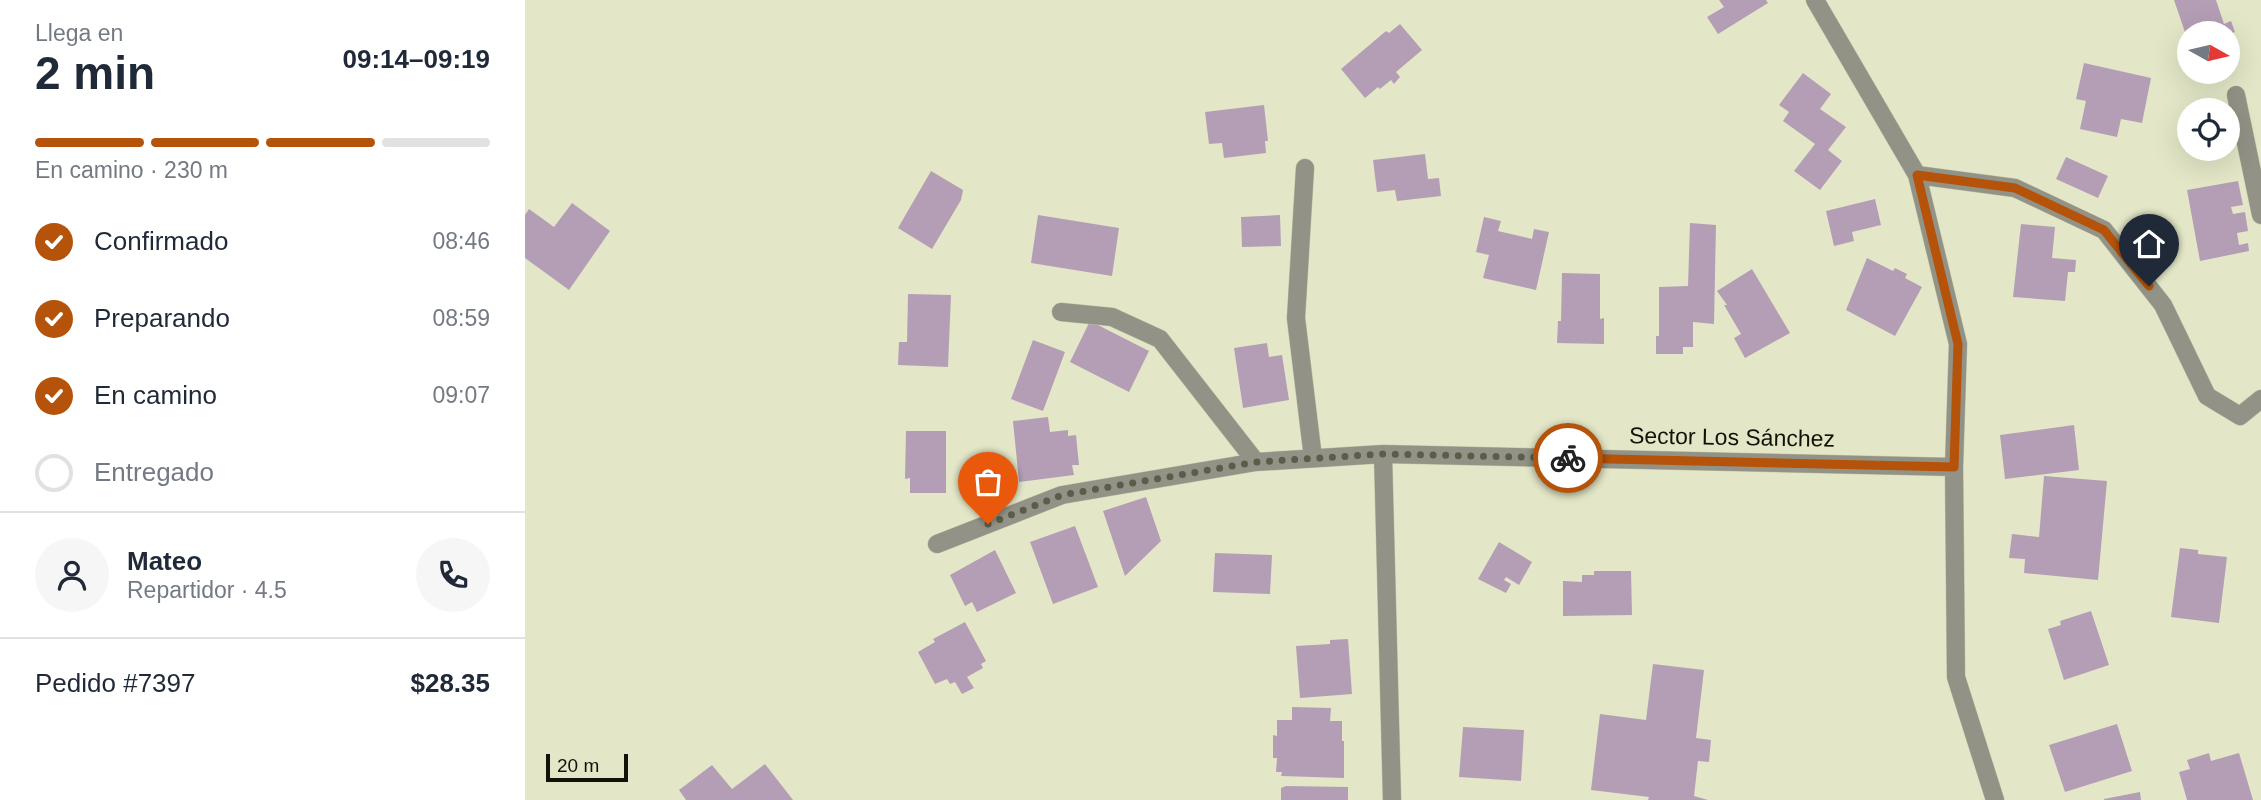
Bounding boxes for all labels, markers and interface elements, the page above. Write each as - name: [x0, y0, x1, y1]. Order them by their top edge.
- text: Llega en: [35, 20, 123, 46]
- north arrow: [2177, 21, 2240, 84]
- map controls: [2177, 21, 2240, 161]
- text: 09:14–09:19: [343, 44, 490, 74]
- text: 2 min: [35, 47, 155, 99]
- button: locate: [2177, 98, 2240, 161]
- text: En camino · 230 m: [35, 157, 228, 183]
- pin: [2119, 214, 2179, 286]
- icon: check: [35, 223, 73, 261]
- icon: home: [2130, 225, 2168, 263]
- text: Confirmado: [94, 226, 228, 256]
- text: 08:46: [432, 228, 490, 254]
- icon: check: [35, 300, 73, 338]
- text: Preparando: [94, 303, 230, 333]
- text: 08:59: [432, 305, 490, 331]
- icon: check: [35, 377, 73, 415]
- text: En camino: [94, 380, 217, 410]
- text: 09:07: [432, 382, 490, 408]
- street label: Sector Los Sánchez: [1629, 422, 1835, 452]
- courier: [1533, 423, 1603, 493]
- icon: bike: [1549, 439, 1587, 477]
- pin: [958, 452, 1018, 524]
- text: Entregado: [94, 457, 214, 487]
- icon: bag: [969, 463, 1007, 501]
- button: person: [35, 538, 109, 612]
- button: phone: [416, 538, 490, 612]
- text: Mateo: [127, 546, 202, 576]
- text: Repartidor · 4.5: [127, 577, 287, 603]
- text: Pedido #7397: [35, 668, 195, 698]
- text: $28.35: [410, 668, 490, 698]
- scale bar: [546, 751, 628, 783]
- text: 20 m: [557, 755, 599, 776]

